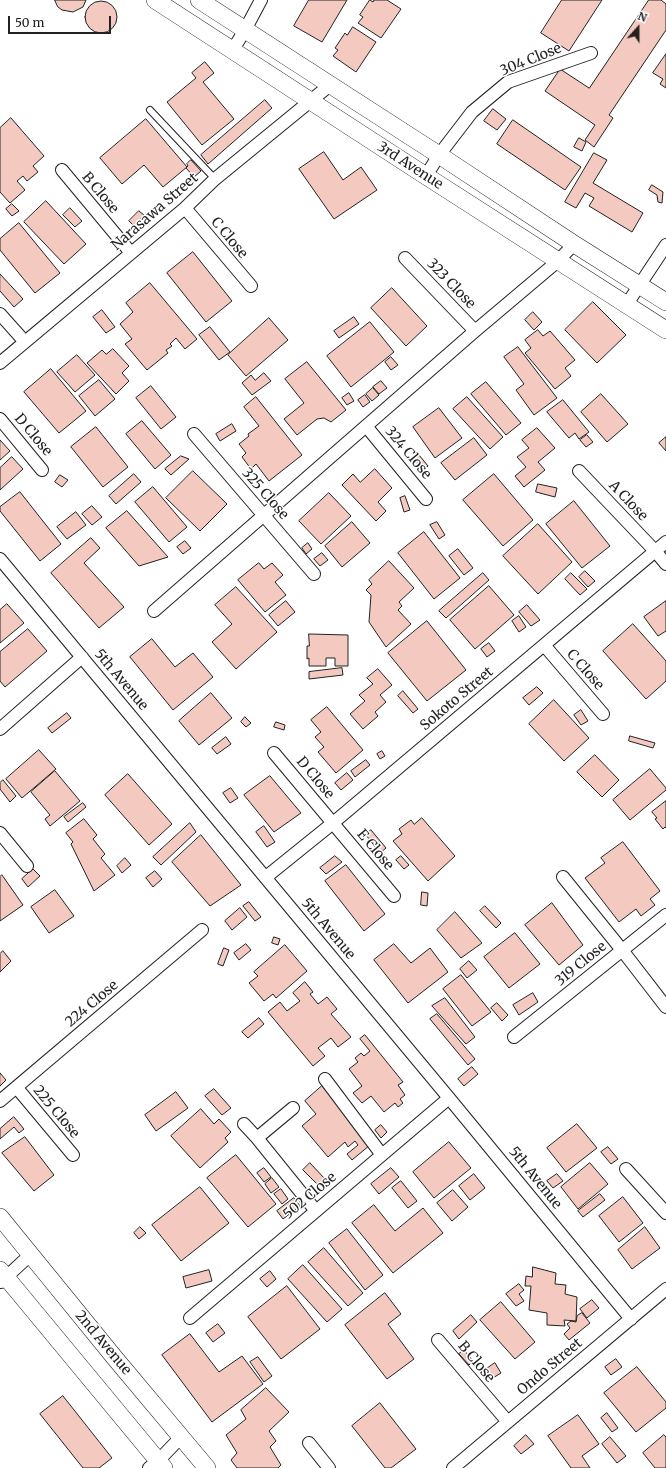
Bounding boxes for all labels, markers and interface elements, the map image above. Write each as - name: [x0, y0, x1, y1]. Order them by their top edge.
- scale bar: [10, 8, 113, 34]
- north arrow: [618, 8, 658, 48]
- text: N: [636, 9, 649, 25]
- text: 50 m: [15, 15, 44, 30]
- street label: 304 Close: [498, 40, 564, 80]
- street label: 3rd Avenue: [374, 139, 446, 193]
- street label: B Close: [78, 169, 122, 217]
- street label: Narasawa Street: [108, 170, 202, 254]
- street label: C Close: [207, 214, 251, 262]
- street label: 323 Close: [423, 256, 479, 312]
- street label: D Close: [11, 411, 55, 459]
- street label: 324 Close: [381, 423, 435, 483]
- street label: 325 Close: [238, 465, 292, 523]
- street label: A Close: [605, 478, 651, 524]
- street label: 5th Avenue: [91, 646, 151, 714]
- street label: C Close: [563, 646, 607, 694]
- street label: Sokoto Street: [417, 664, 497, 734]
- street label: D Close: [293, 754, 337, 802]
- street label: E Close: [353, 826, 397, 874]
- street label: 5th Avenue: [298, 895, 358, 963]
- street label: 319 Close: [552, 938, 610, 990]
- street label: 224 Close: [62, 977, 122, 1031]
- street label: 225 Close: [29, 1082, 83, 1142]
- street label: 5th Avenue: [505, 1144, 565, 1212]
- street label: 502 Close: [280, 1169, 340, 1223]
- street label: 2nd Avenue: [71, 1308, 135, 1378]
- street label: Ondo Street: [514, 1335, 586, 1399]
- street label: B Close: [454, 1338, 498, 1386]

